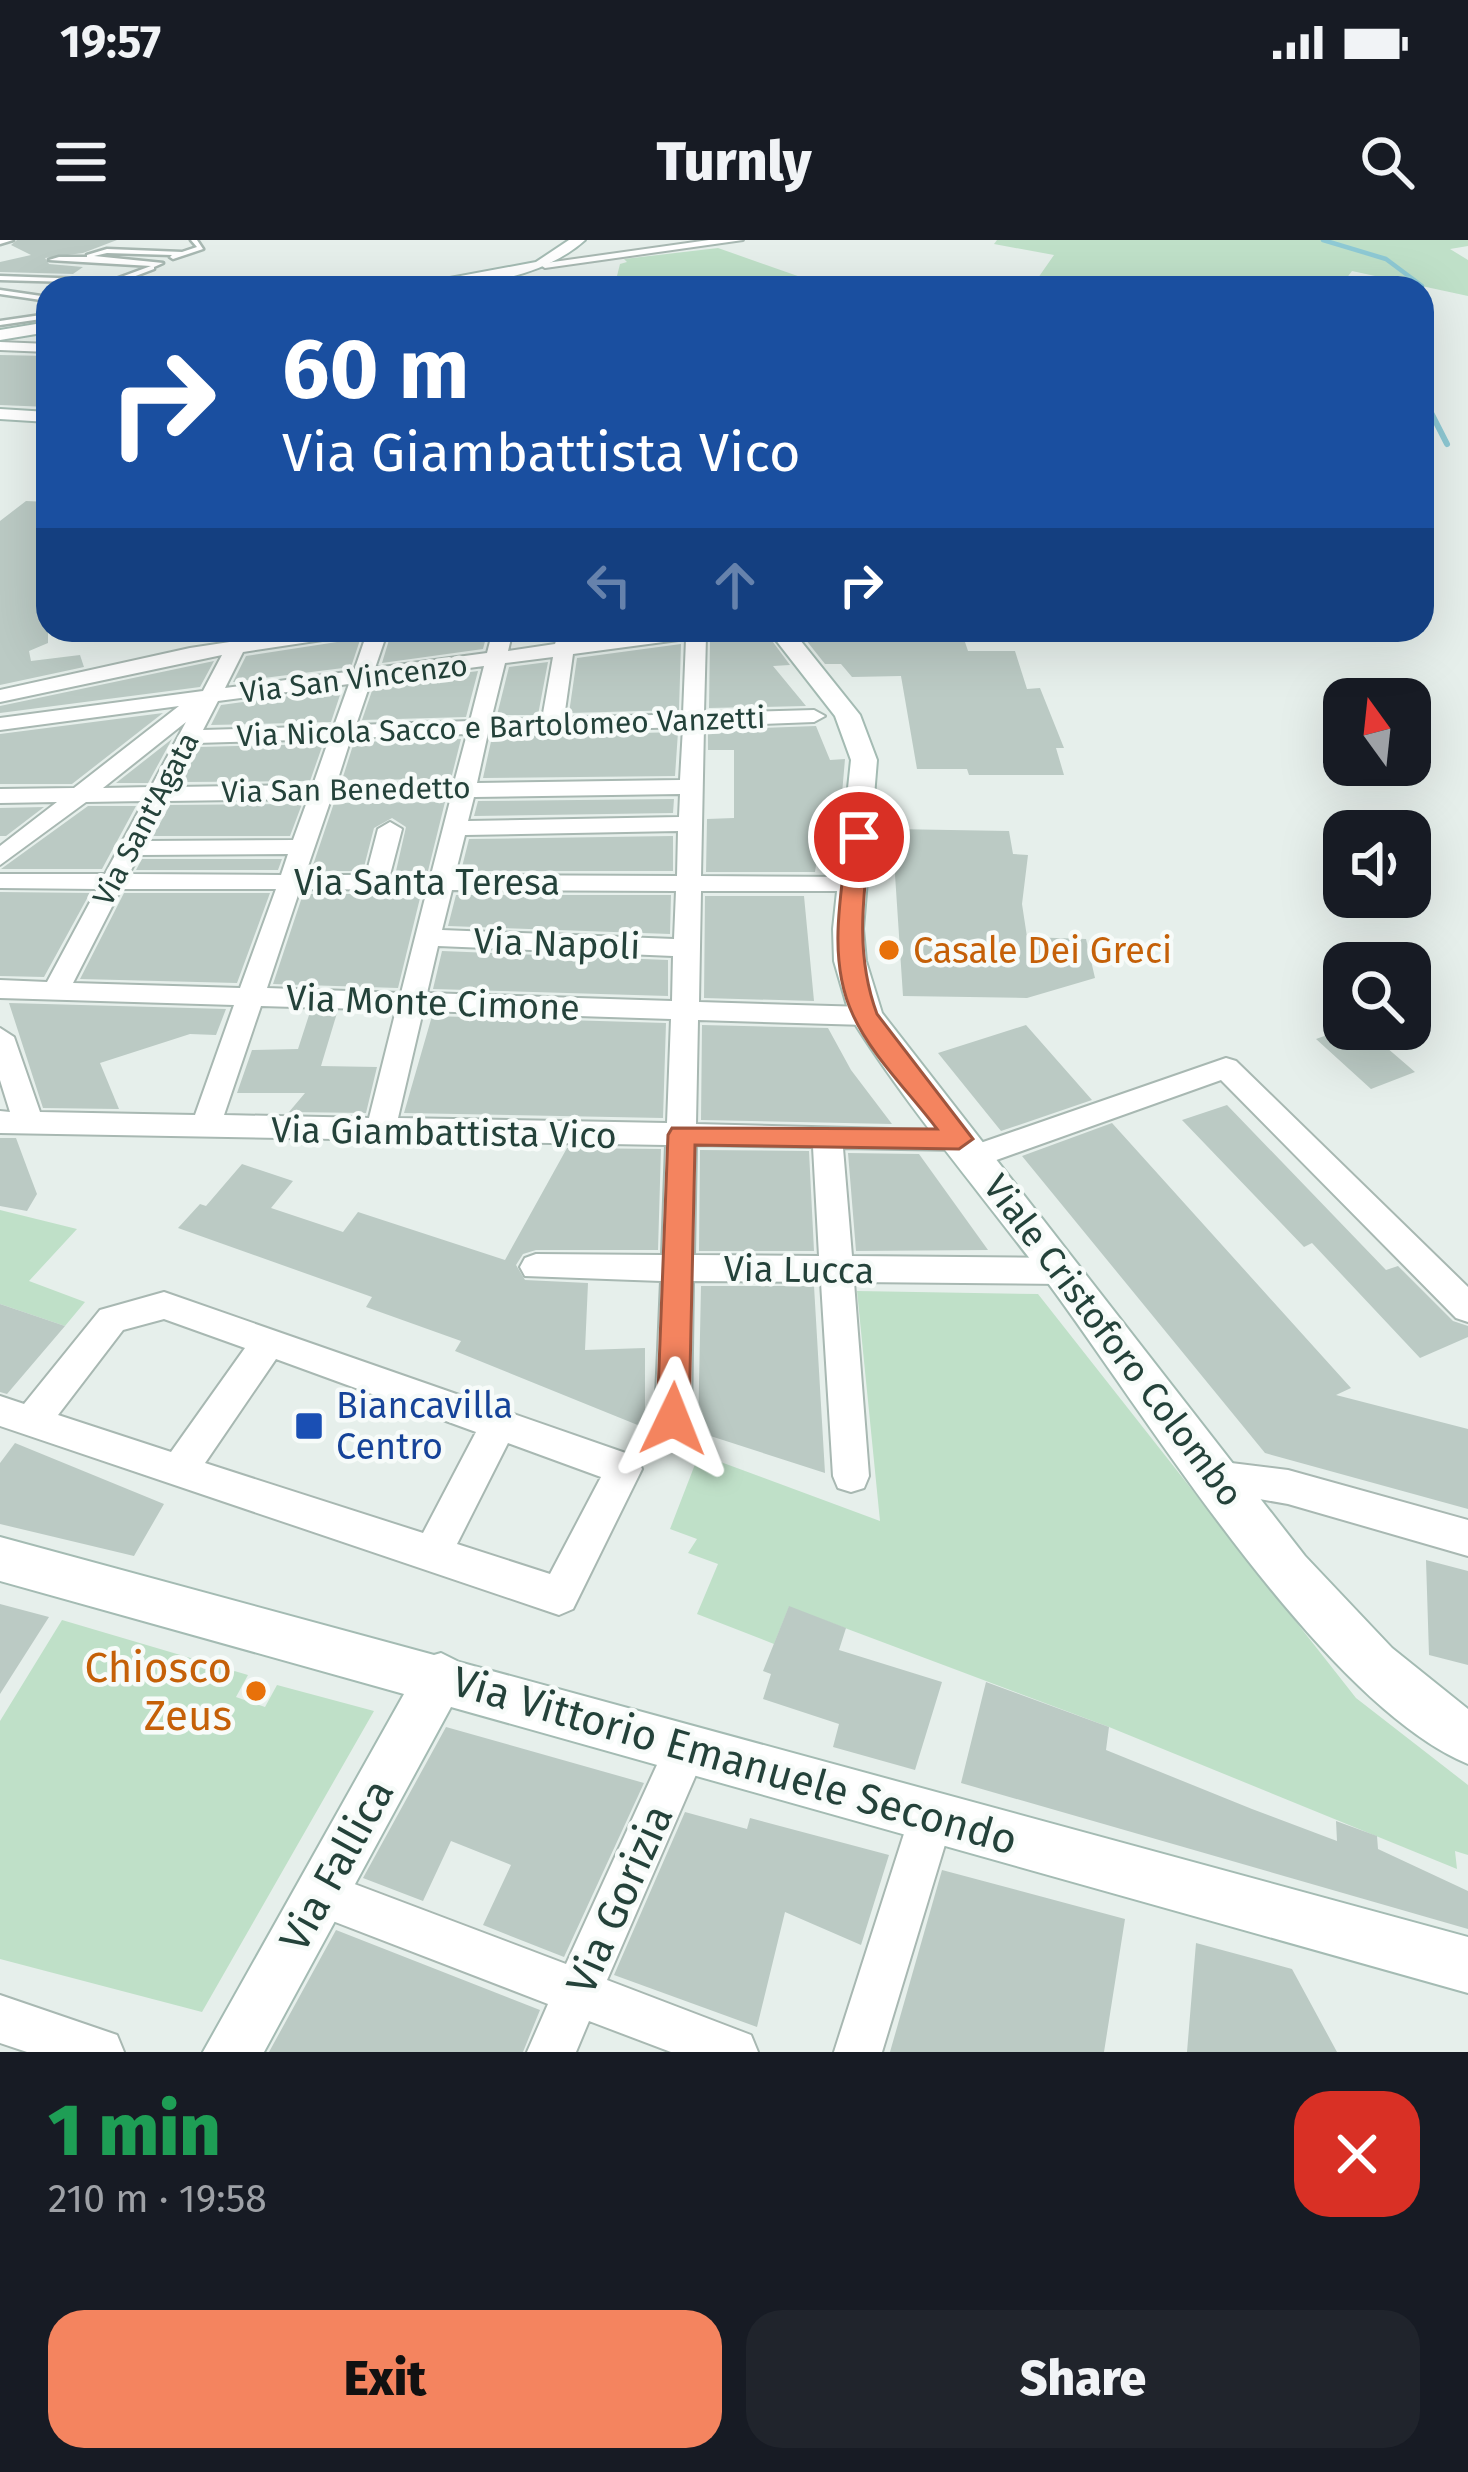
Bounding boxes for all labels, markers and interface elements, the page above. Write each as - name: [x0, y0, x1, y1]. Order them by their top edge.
- text: 19:57: [60, 15, 161, 69]
- icon: menu: [48, 129, 114, 195]
- icon: search: [1354, 129, 1420, 195]
- text: Turnly: [656, 130, 812, 194]
- text: 60 m: [282, 319, 469, 420]
- icon: right: [84, 324, 240, 480]
- text: Via Giambattista Vico: [282, 421, 801, 485]
- icon: left: [576, 552, 642, 618]
- icon: ahead: [702, 552, 768, 618]
- icon: right: [828, 552, 894, 618]
- street label: Via San Vincenzo: [238, 647, 470, 711]
- north arrow: [1323, 678, 1431, 786]
- map controls: [1323, 678, 1431, 1050]
- street label: Via Nicola Sacco e Bartolomeo Vanzetti: [236, 700, 766, 754]
- street label: Via Sant'Agata: [85, 726, 207, 912]
- street label: Via San Benedetto: [221, 770, 471, 810]
- pin: [808, 786, 910, 888]
- icon: arrive: [826, 804, 892, 870]
- button: sound: [1323, 810, 1431, 918]
- street label: Via Santa Teresa: [294, 861, 560, 905]
- street label: Via Napoli: [473, 919, 641, 969]
- place label: Casale Dei Greci: [913, 929, 1172, 973]
- marker: Casale Dei Greci: [876, 937, 902, 963]
- button: search: [1323, 942, 1431, 1050]
- street label: Via Monte Cimone: [285, 976, 581, 1030]
- street label: Via Giambattista Vico: [271, 1108, 617, 1158]
- street label: Viale Cristoforo Colombo: [974, 1166, 1252, 1515]
- street label: Via Lucca: [723, 1247, 875, 1293]
- position arrow: [610, 1356, 736, 1482]
- place label: Biancavilla Centro: [336, 1384, 513, 1469]
- marker: Biancavilla Centro: [293, 1410, 325, 1442]
- place label: Chiosco Zeus: [85, 1643, 232, 1741]
- street label: Via Vittorio Emanuele Secondo: [447, 1656, 1023, 1866]
- marker: Chiosco Zeus: [243, 1678, 269, 1704]
- street label: Via Fallica: [269, 1771, 404, 1960]
- street label: Via Gorizia: [556, 1797, 684, 2002]
- text: 1 min: [48, 2088, 221, 2174]
- button: close: [1294, 2091, 1420, 2217]
- text: 210 m · 19:58: [48, 2176, 267, 2222]
- button: Exit: [48, 2310, 722, 2448]
- button: Share: [746, 2310, 1420, 2448]

